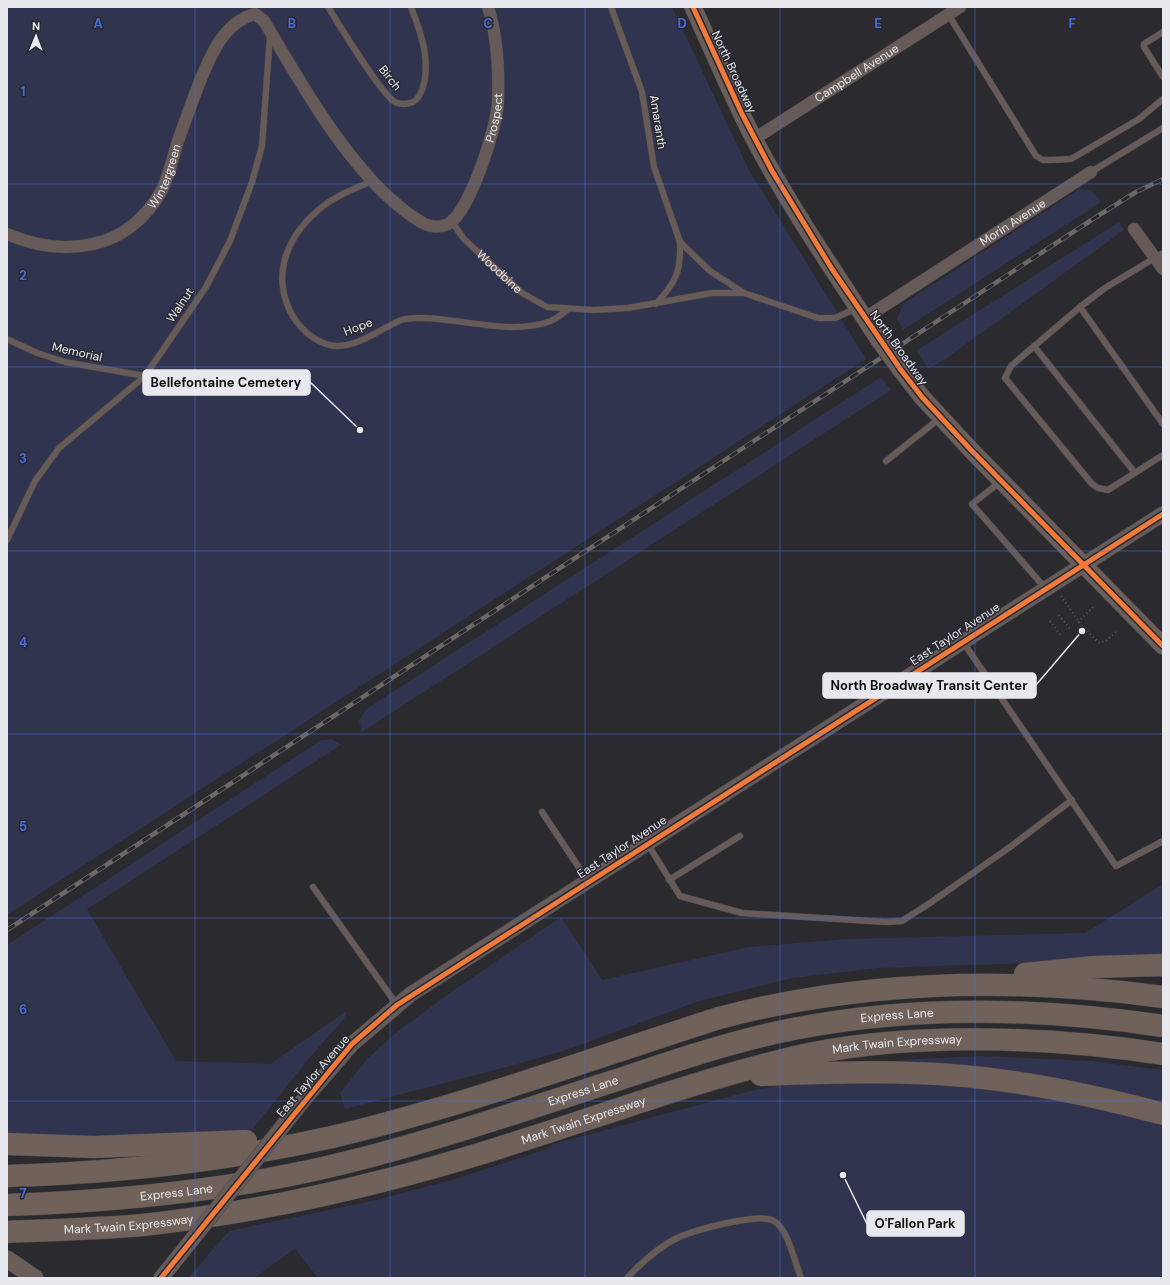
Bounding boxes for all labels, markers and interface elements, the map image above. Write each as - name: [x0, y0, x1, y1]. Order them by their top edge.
- text: A: [93, 15, 103, 32]
- text: B: [288, 15, 296, 32]
- text: C: [483, 15, 493, 32]
- text: D: [677, 15, 687, 32]
- text: E: [874, 15, 882, 32]
- text: F: [1068, 15, 1076, 32]
- north arrow: [16, 16, 56, 56]
- text: N: [32, 19, 40, 33]
- street label: North Broadway: [708, 28, 760, 116]
- street label: Campbell Avenue: [812, 40, 902, 106]
- street label: Birch: [375, 62, 405, 94]
- text: 1: [21, 83, 25, 100]
- street label: Prospect: [482, 93, 506, 144]
- street label: Amaranth: [646, 94, 670, 150]
- street label: Wintergreen: [144, 142, 185, 212]
- street label: Morin Avenue: [977, 195, 1049, 250]
- street label: Woodbine: [473, 247, 526, 297]
- text: 2: [19, 267, 27, 284]
- street label: Walnut: [163, 284, 198, 326]
- street label: North Broadway: [866, 307, 932, 389]
- street label: Hope: [341, 314, 375, 340]
- street label: Memorial: [50, 338, 104, 366]
- callout: Bellefontaine Cemetery: [143, 370, 310, 395]
- text: Bellefontaine Cemetery: [151, 374, 302, 391]
- text: 3: [19, 450, 27, 467]
- street label: East Taylor Avenue: [907, 599, 1003, 669]
- text: 4: [19, 634, 27, 651]
- callout: North Broadway Transit Center: [823, 673, 1036, 698]
- text: North Broadway Transit Center: [831, 677, 1028, 694]
- street label: East Taylor Avenue: [574, 812, 670, 882]
- text: 5: [19, 818, 27, 835]
- text: 6: [19, 1001, 27, 1018]
- street label: Express Lane: [860, 1005, 934, 1026]
- street label: East Taylor Avenue: [273, 1031, 353, 1121]
- street label: Mark Twain Expressway: [831, 1031, 962, 1058]
- street label: Express Lane: [546, 1072, 621, 1110]
- street label: Mark Twain Expressway: [519, 1092, 648, 1148]
- street label: Express Lane: [139, 1180, 214, 1205]
- text: 7: [20, 1185, 27, 1202]
- street label: Mark Twain Expressway: [64, 1211, 195, 1238]
- callout: O'Fallon Park: [867, 1211, 964, 1236]
- text: O'Fallon Park: [875, 1215, 956, 1232]

